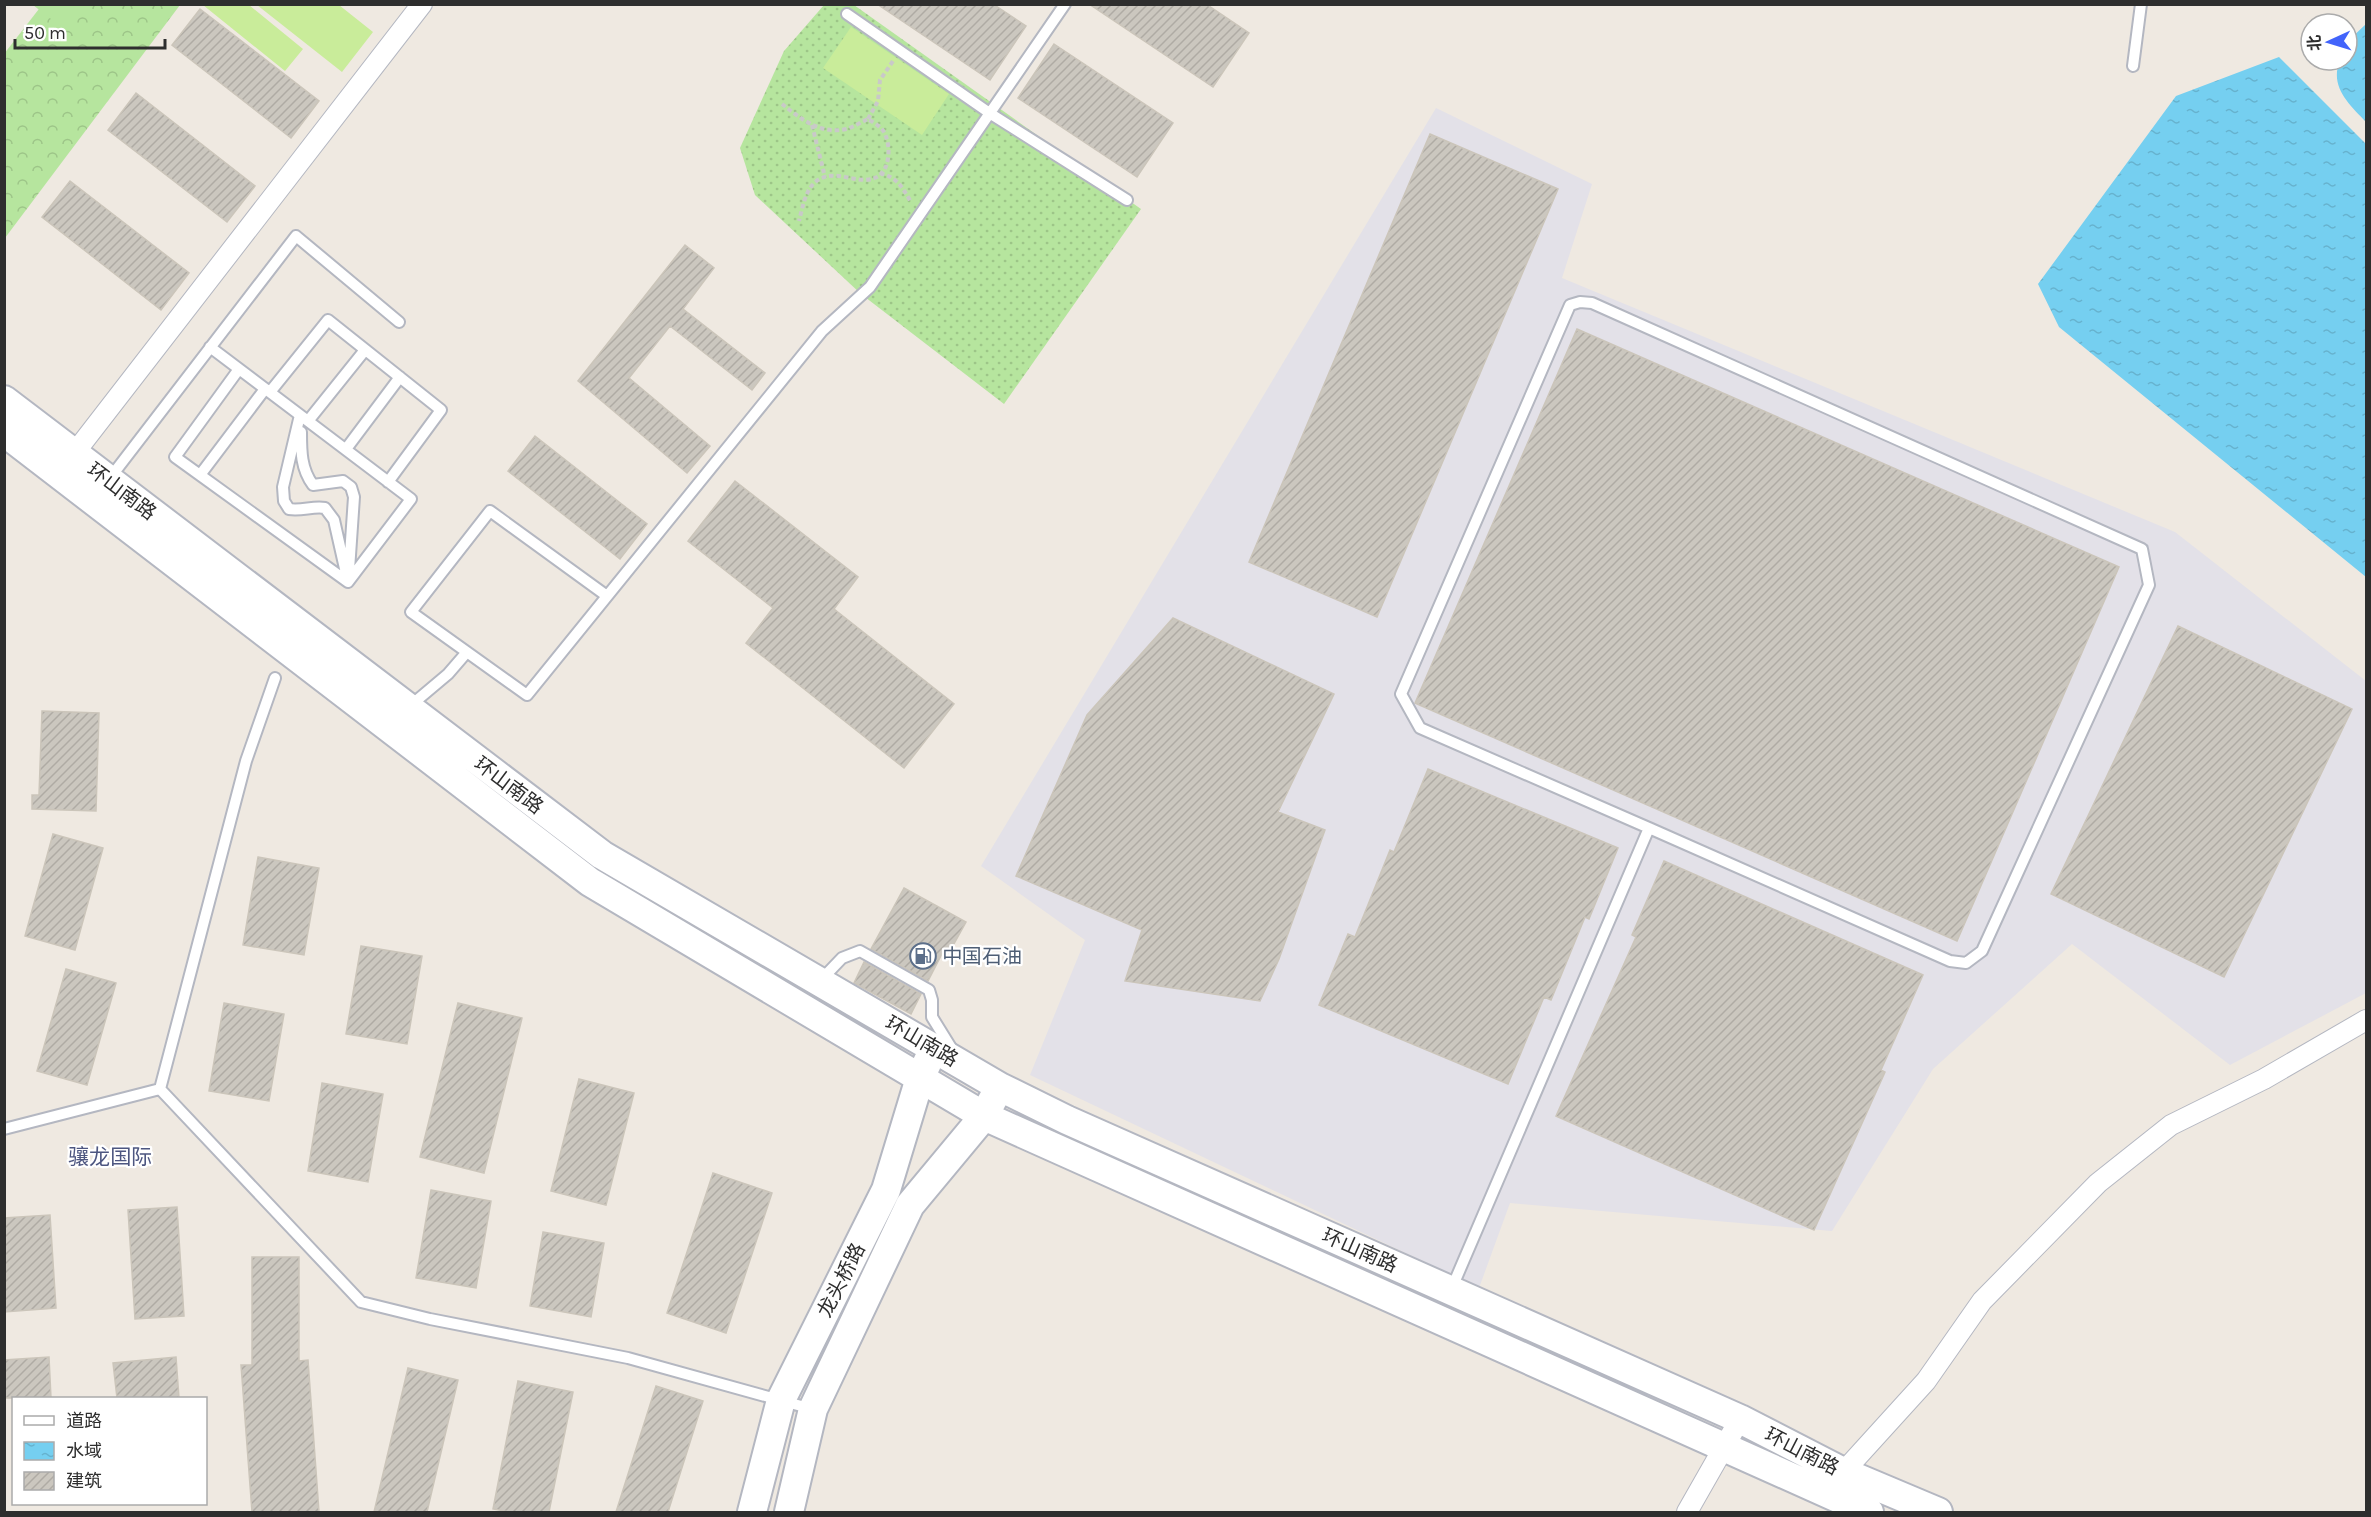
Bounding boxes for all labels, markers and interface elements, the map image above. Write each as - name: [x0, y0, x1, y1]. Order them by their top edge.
- scale bar: [15, 12, 165, 50]
- north arrow: [2299, 12, 2359, 72]
- text: 50 m: [24, 22, 66, 44]
- text: 北: [2304, 34, 2325, 52]
- street label: 环山南路: [83, 458, 161, 525]
- street label: 环山南路: [470, 752, 548, 819]
- fuel station icon: 中国石油: [908, 941, 938, 971]
- place label: 中国石油: [942, 945, 1022, 968]
- street label: 环山南路: [881, 1011, 962, 1071]
- district label: 骧龙国际: [68, 1145, 152, 1169]
- street label: 环山南路: [1319, 1224, 1401, 1277]
- street label: 龙头桥路: [813, 1239, 870, 1321]
- legend: [12, 1397, 207, 1505]
- text: 道路: [66, 1410, 102, 1432]
- street label: 环山南路: [1761, 1423, 1843, 1480]
- text: 水域: [66, 1440, 102, 1462]
- text: 建筑: [66, 1470, 102, 1492]

